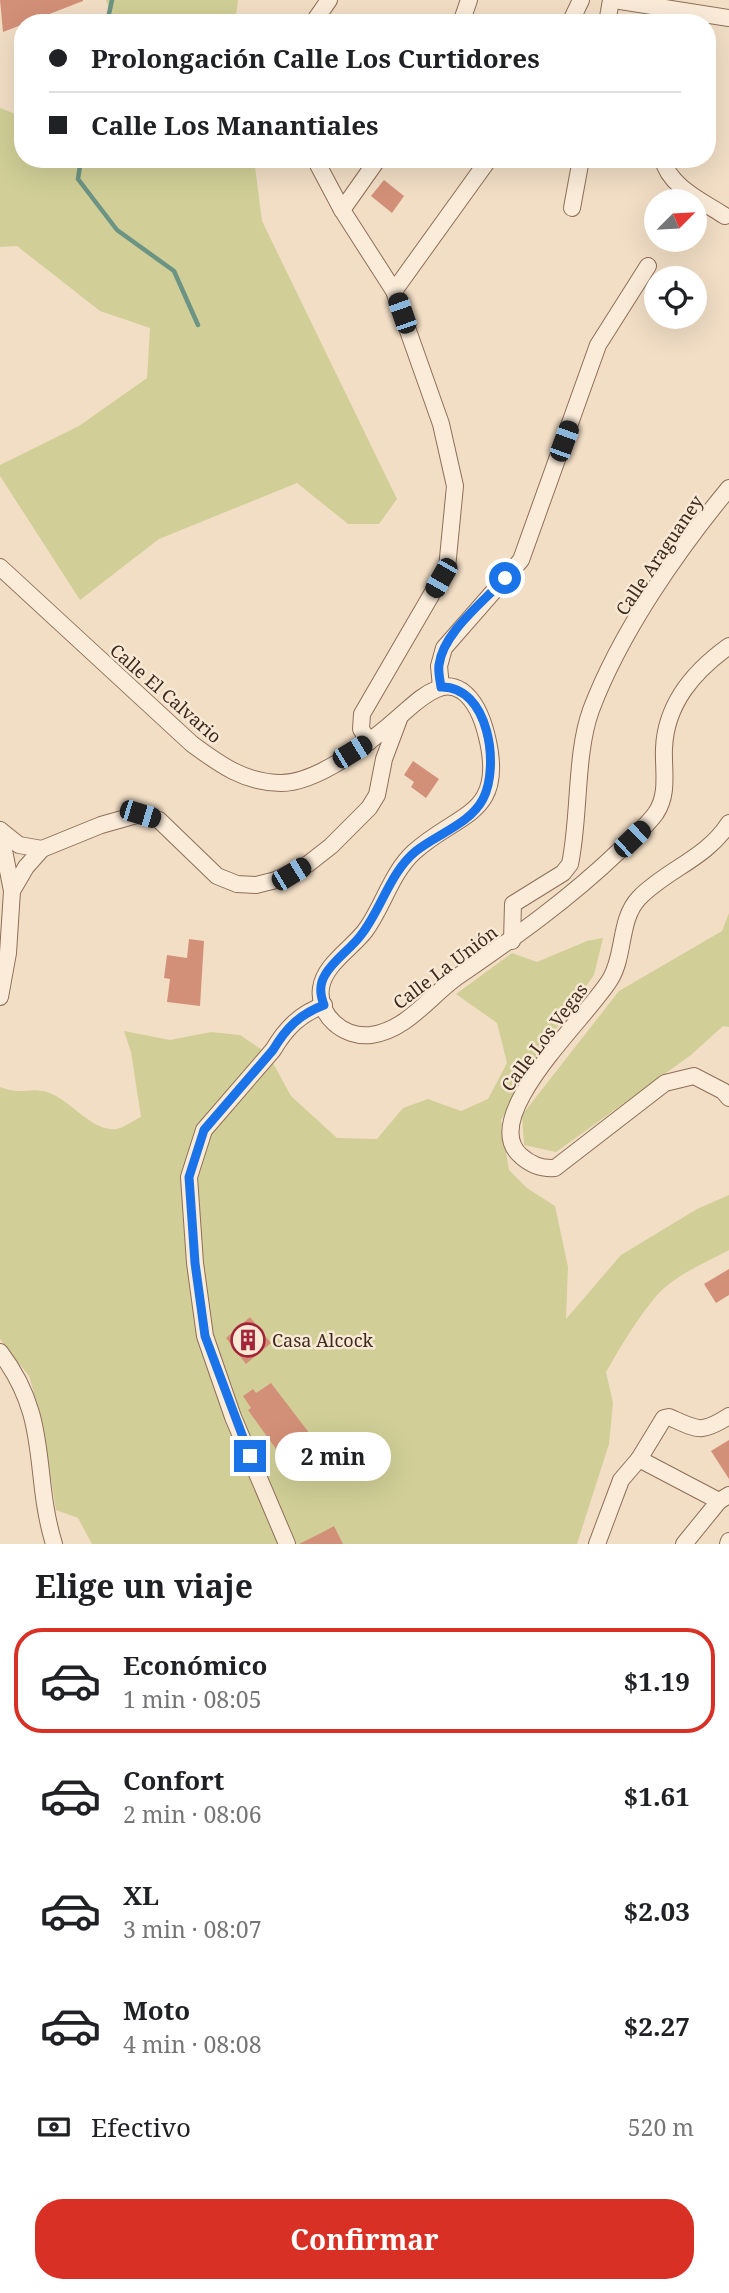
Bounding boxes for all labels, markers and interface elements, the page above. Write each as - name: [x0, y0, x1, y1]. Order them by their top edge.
- text: Prolongación Calle Los Curtidores: [91, 40, 540, 76]
- text: Calle Los Manantiales: [91, 107, 379, 143]
- north arrow: [644, 189, 707, 252]
- map controls: [644, 189, 707, 329]
- button: locate: [644, 266, 707, 329]
- car: [386, 290, 419, 336]
- car: [547, 418, 582, 464]
- street label: Calle Araguaney: [610, 489, 709, 620]
- car: [422, 555, 461, 601]
- route start: [489, 562, 521, 594]
- street label: Calle El Calvario: [105, 638, 227, 748]
- car: [329, 732, 376, 772]
- car: [117, 798, 164, 830]
- car: [610, 817, 655, 861]
- car: [268, 854, 315, 894]
- street label: Calle La Unión: [388, 920, 502, 1014]
- street label: Calle Los Vegas: [495, 978, 593, 1096]
- building icon: Casa Alcock: [229, 1321, 267, 1359]
- place label: Casa Alcock: [272, 1328, 373, 1352]
- callout: 2 min: [274, 1432, 390, 1480]
- route end: [234, 1440, 266, 1472]
- text: 2 min: [300, 1440, 366, 1472]
- text: Elige un viaje: [35, 1564, 253, 1607]
- text: Económico: [123, 1647, 267, 1683]
- icon: car: [39, 1649, 102, 1712]
- text: $1.19: [624, 1663, 690, 1699]
- text: 1 min · 08:05: [123, 1683, 261, 1715]
- text: Confort: [123, 1762, 224, 1798]
- icon: car: [39, 1764, 102, 1827]
- text: $1.61: [624, 1778, 690, 1814]
- text: 2 min · 08:06: [123, 1798, 261, 1830]
- text: XL: [123, 1877, 159, 1913]
- icon: car: [39, 1879, 102, 1942]
- text: $2.03: [624, 1893, 690, 1929]
- text: 3 min · 08:07: [123, 1913, 261, 1945]
- text: Moto: [123, 1992, 190, 2028]
- icon: car: [39, 1994, 102, 2057]
- text: $2.27: [624, 2008, 690, 2044]
- text: 4 min · 08:08: [123, 2028, 261, 2060]
- icon: cash: [35, 2108, 73, 2146]
- text: Efectivo: [91, 2109, 191, 2145]
- text: 520 m: [628, 2111, 694, 2143]
- button: Confirmar: [35, 2199, 694, 2279]

